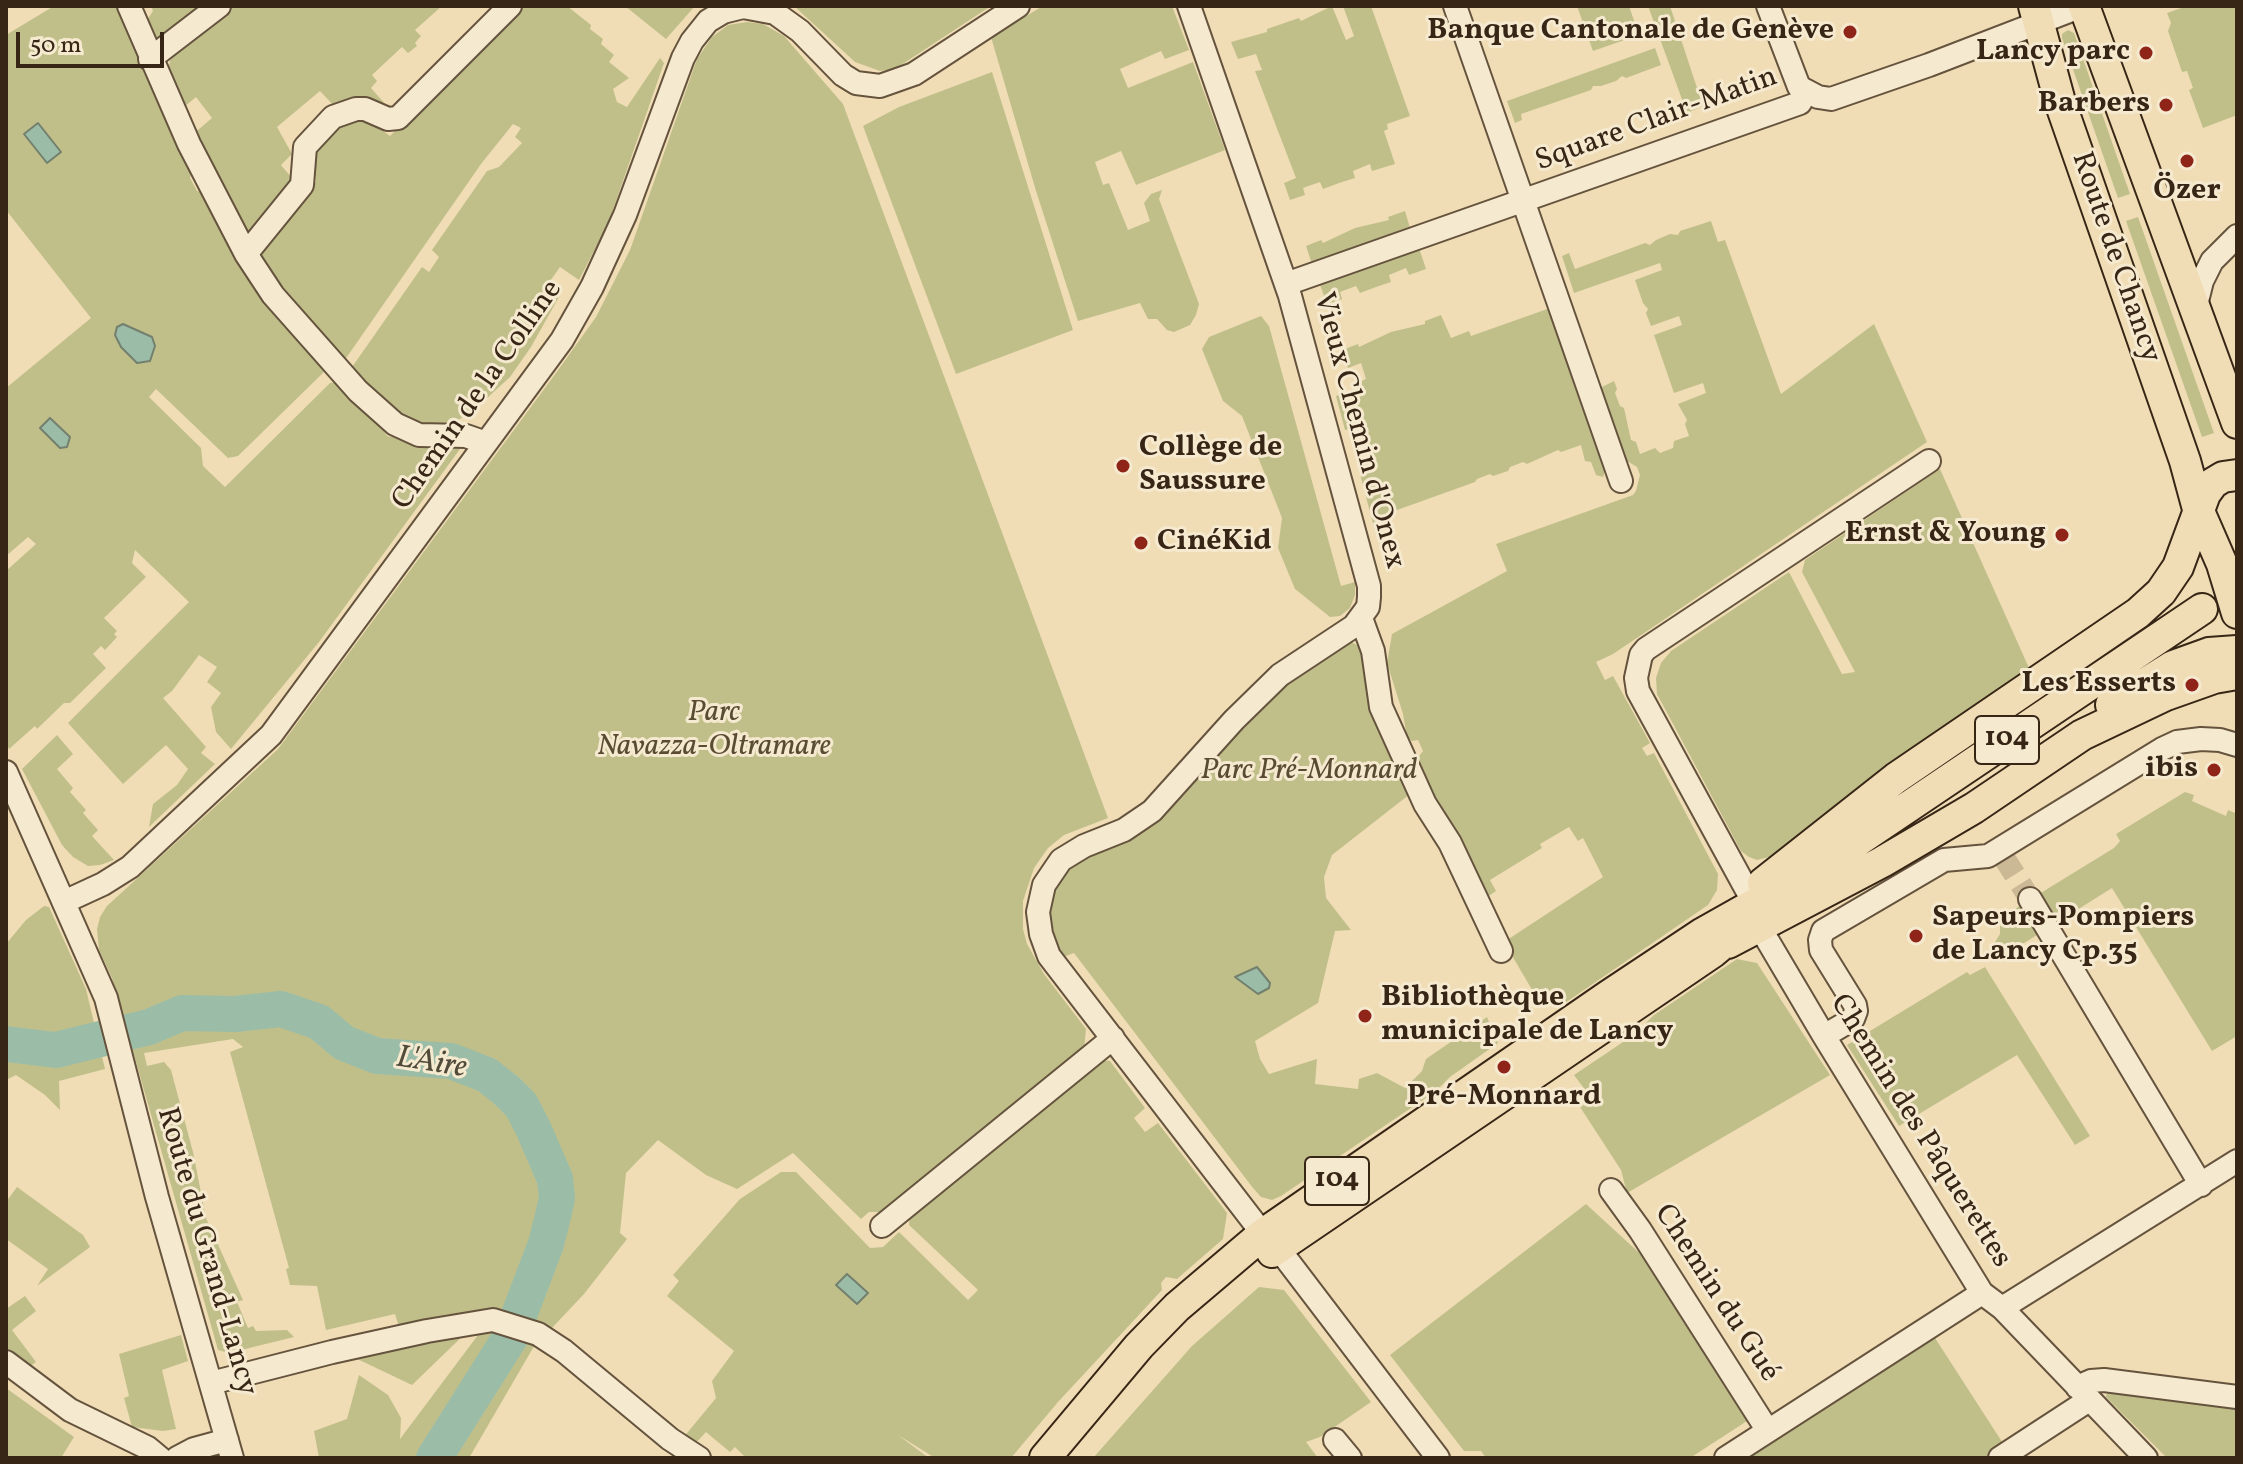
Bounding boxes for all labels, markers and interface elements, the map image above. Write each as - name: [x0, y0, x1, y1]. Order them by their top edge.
- place label: Banque Cantonale de Genève: [1427, 14, 1834, 50]
- scale bar: [20, 16, 168, 66]
- marker: Banque Cantonale de Genève: [1841, 23, 1859, 41]
- text: 50 m: [30, 29, 82, 63]
- place label: Lancy parc: [1976, 35, 2130, 71]
- marker: Lancy parc: [2137, 44, 2155, 62]
- street label: Square Clair-Matin: [1531, 61, 1783, 181]
- place label: Barbers: [2038, 87, 2150, 123]
- marker: Barbers: [2157, 96, 2175, 114]
- street label: Route de Chancy: [2061, 148, 2167, 368]
- marker: Özer: [2178, 152, 2196, 170]
- place label: Özer: [2153, 174, 2221, 210]
- street label: Chemin de la Colline: [386, 274, 572, 518]
- street label: Vieux Chemin d'Onex: [1303, 289, 1411, 573]
- place label: Collège de Saussure: [1139, 431, 1282, 502]
- marker: Collège de Saussure: [1114, 457, 1132, 475]
- place label: Ernst & Young: [1845, 517, 2046, 553]
- place label: CinéKid: [1157, 525, 1272, 561]
- marker: Ernst & Young: [2053, 526, 2071, 544]
- marker: CinéKid: [1132, 534, 1150, 552]
- place label: Les Esserts: [2022, 667, 2176, 703]
- marker: Les Esserts: [2183, 676, 2201, 694]
- park label: Parc Navazza-Oltramare: [597, 696, 831, 766]
- road number: 104: [1975, 716, 2039, 764]
- place label: ibis: [2145, 752, 2198, 788]
- park label: Parc Pré-Monnard: [1201, 754, 1417, 790]
- marker: ibis: [2205, 761, 2223, 779]
- place label: Sapeurs-Pompiers de Lancy Cp.35: [1932, 901, 2194, 972]
- marker: Sapeurs-Pompiers de Lancy Cp.35: [1907, 927, 1925, 945]
- place label: Bibliothèque municipale de Lancy: [1381, 981, 1673, 1052]
- street label: Chemin des Pâquerettes: [1820, 989, 2018, 1275]
- marker: Bibliothèque municipale de Lancy: [1356, 1007, 1374, 1025]
- water label: L'Aire: [393, 1041, 469, 1089]
- marker: Pré-Monnard: [1495, 1058, 1513, 1076]
- place label: Pré-Monnard: [1407, 1080, 1601, 1116]
- street label: Route du Grand-Lancy: [147, 1104, 263, 1400]
- road number: 104: [1305, 1157, 1369, 1205]
- street label: Chemin du Gué: [1644, 1199, 1786, 1389]

